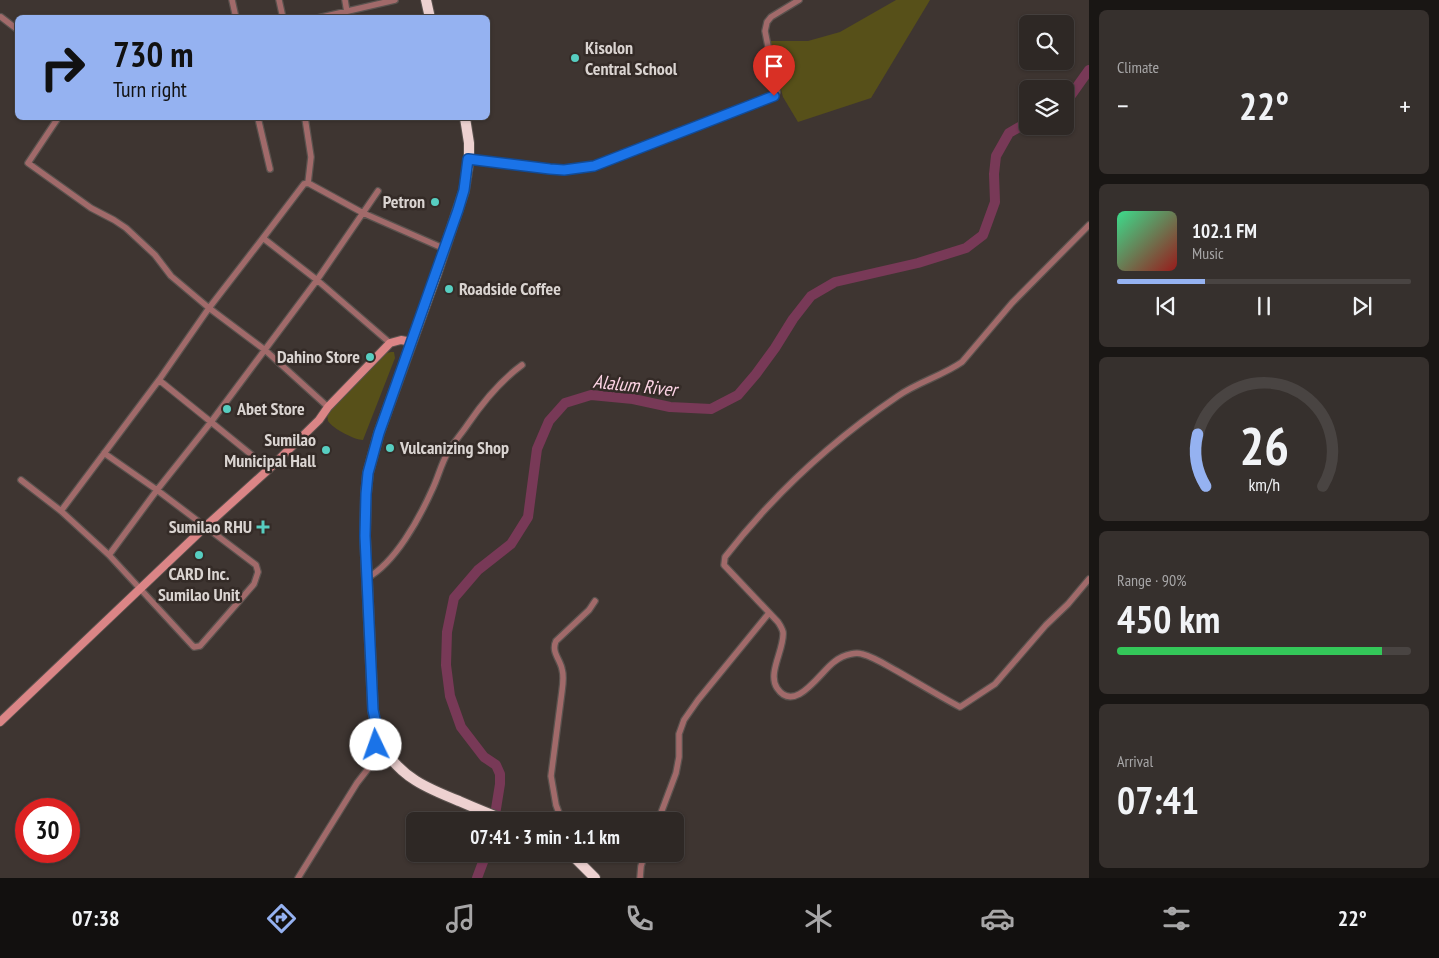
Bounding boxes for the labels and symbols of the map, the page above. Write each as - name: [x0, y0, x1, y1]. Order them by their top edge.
- place label: Kisolon Central School: [585, 36, 678, 80]
- pin: [753, 45, 795, 96]
- marker: Kisolon Central School: [569, 52, 581, 64]
- place label: Petron: [383, 190, 425, 213]
- marker: Petron: [429, 196, 441, 208]
- place label: Roadside Coffee: [459, 277, 561, 300]
- marker: Roadside Coffee: [443, 283, 455, 295]
- place label: Dahino Store: [277, 345, 360, 368]
- marker: Dahino Store: [364, 351, 376, 363]
- water label: Alalum River: [592, 369, 681, 402]
- place label: Abet Store: [236, 397, 305, 420]
- marker: Abet Store: [221, 403, 233, 415]
- place label: Sumilao Municipal Hall: [224, 428, 317, 472]
- place label: Vulcanizing Shop: [399, 436, 509, 459]
- marker: Vulcanizing Shop: [384, 442, 396, 454]
- marker: Sumilao Municipal Hall: [320, 444, 332, 456]
- place label: Sumilao RHU: [169, 515, 252, 538]
- marker: Sumilao RHU: [256, 520, 270, 534]
- marker: CARD Inc. Sumilao Unit: [193, 549, 205, 561]
- place label: CARD Inc. Sumilao Unit: [158, 562, 241, 606]
- position arrow: [349, 718, 401, 770]
- speed limit sign: 30: [15, 798, 80, 863]

